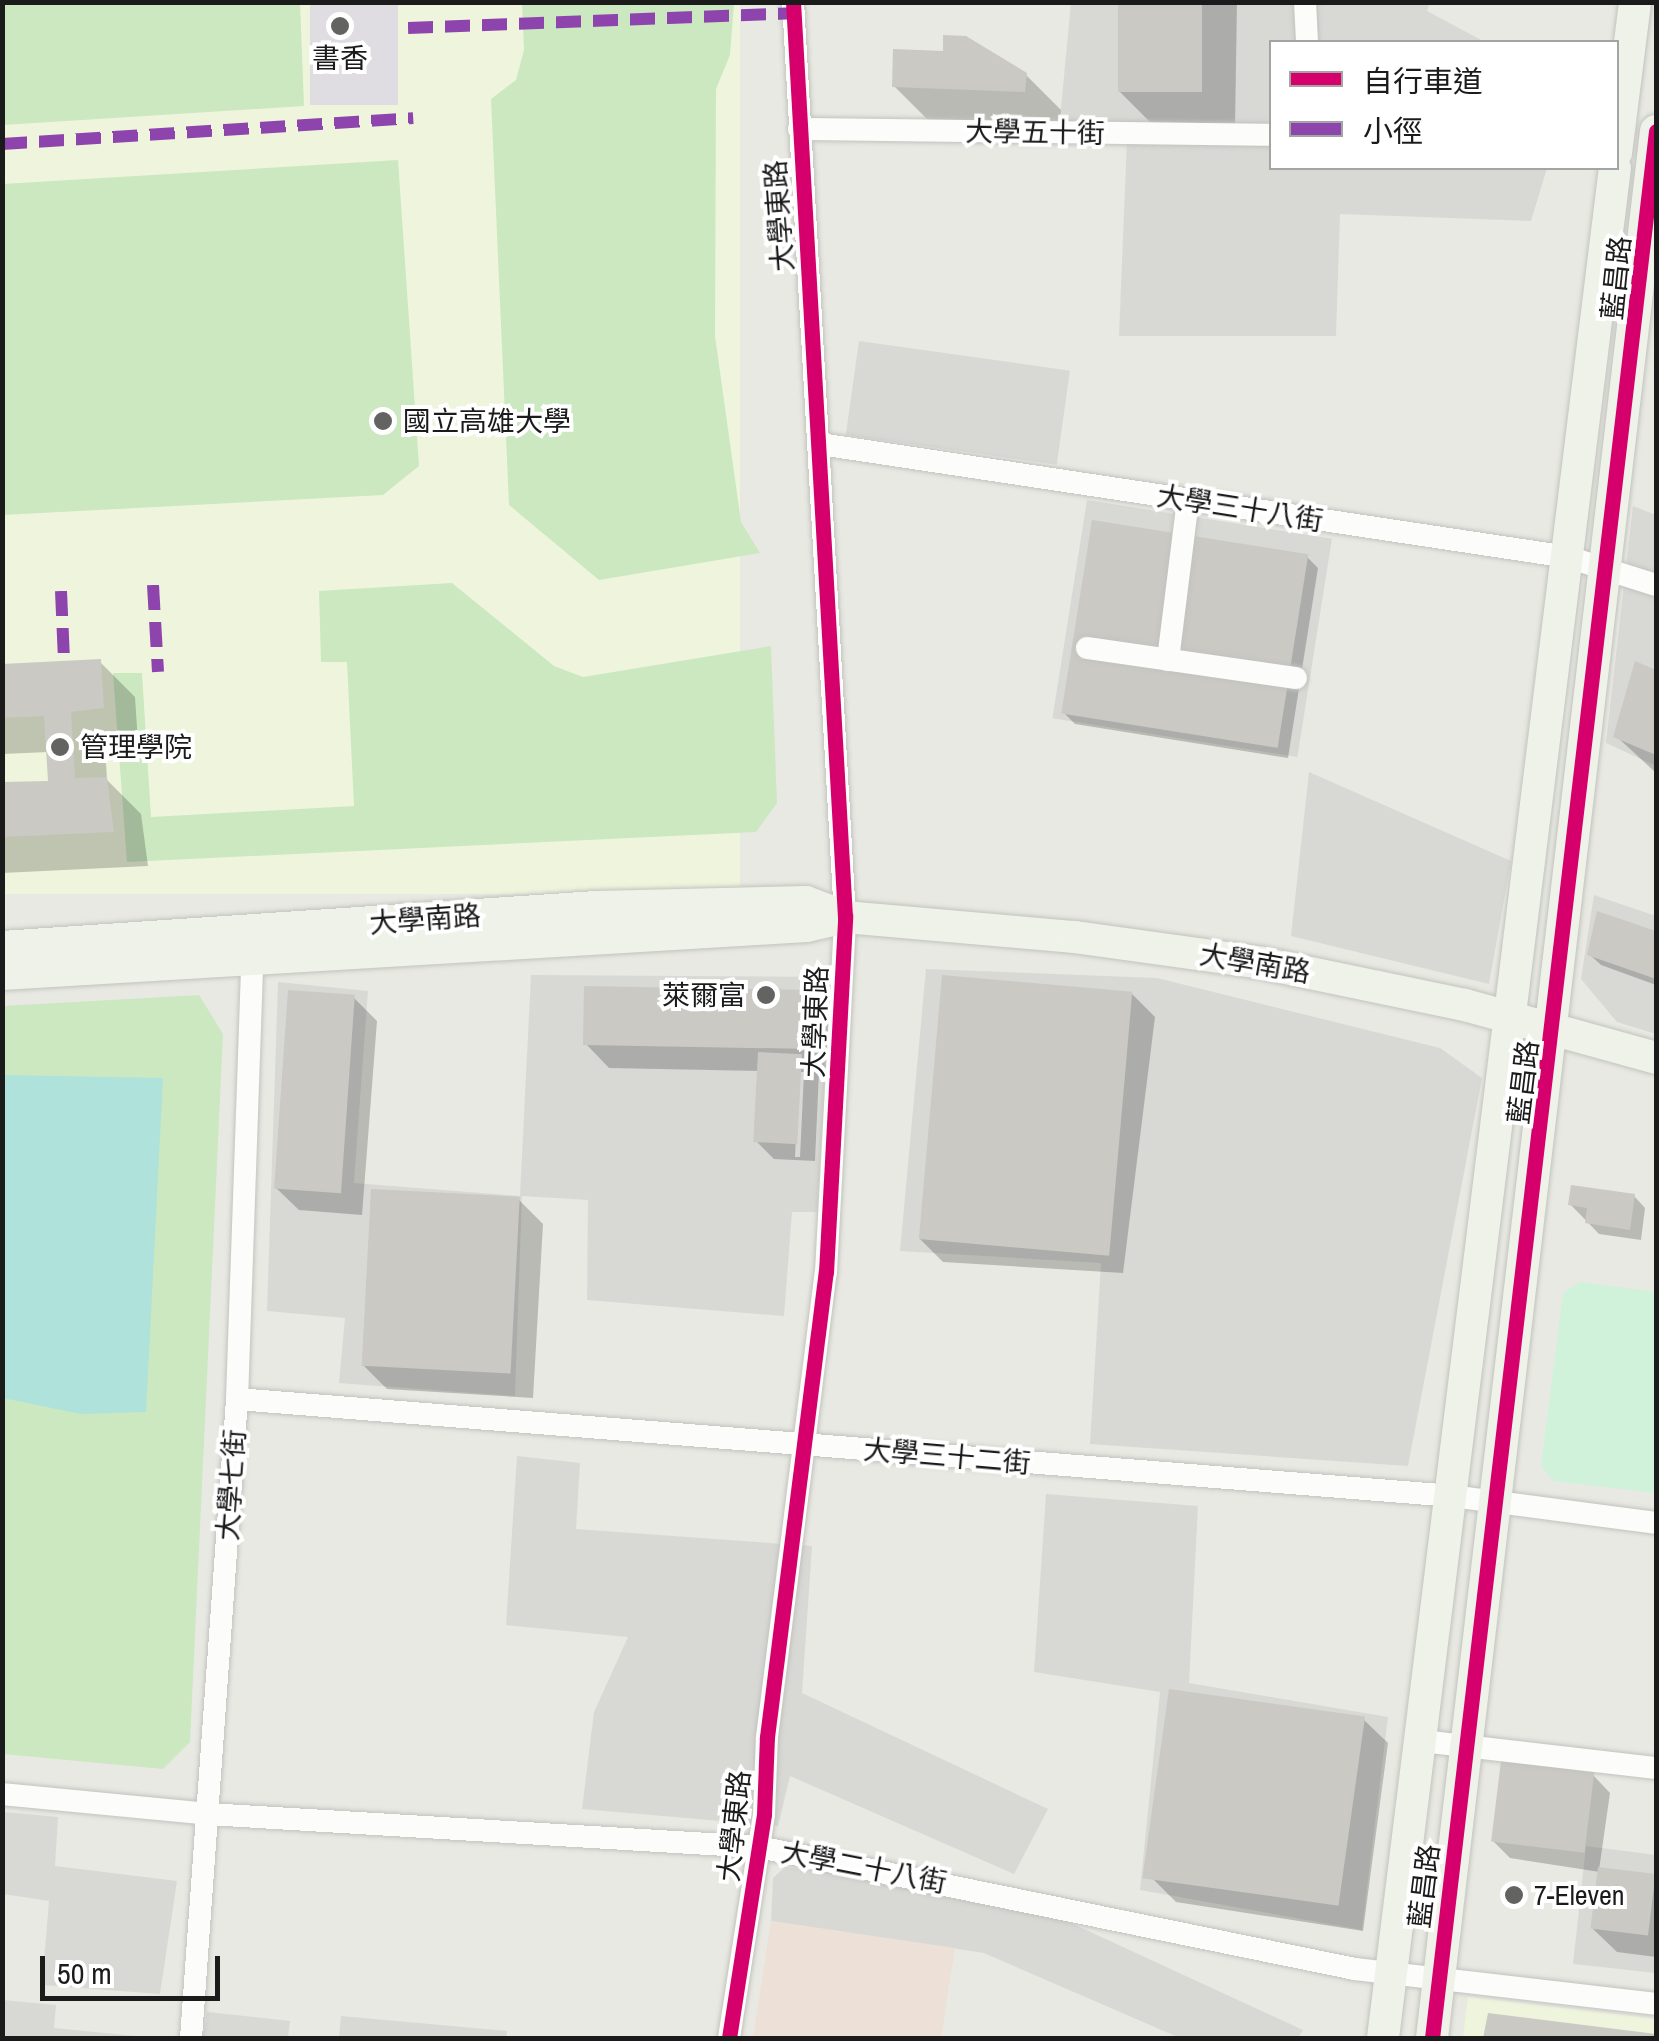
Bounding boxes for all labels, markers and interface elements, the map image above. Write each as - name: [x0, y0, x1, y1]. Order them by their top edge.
- marker: 書香: [329, 15, 351, 37]
- legend: [1269, 40, 1619, 170]
- place label: 書香: [312, 41, 368, 75]
- text: 自行車道: [1363, 61, 1483, 101]
- text: 小徑: [1363, 111, 1423, 151]
- street label: 大學五十街: [965, 114, 1105, 150]
- street label: 大學東路: [758, 159, 800, 273]
- street label: 藍昌路: [1595, 234, 1637, 322]
- place label: 國立高雄大學: [403, 404, 571, 438]
- marker: 國立高雄大學: [372, 410, 394, 432]
- street label: 大學三十八街: [1154, 478, 1326, 538]
- place label: 管理學院: [80, 730, 192, 764]
- marker: 管理學院: [49, 736, 71, 758]
- street label: 大學南路: [368, 898, 482, 940]
- street label: 大學南路: [1197, 937, 1313, 989]
- street label: 大學東路: [796, 965, 834, 1079]
- place label: 萊爾富: [662, 978, 746, 1012]
- marker: 萊爾富: [755, 984, 777, 1006]
- street label: 藍昌路: [1501, 1038, 1545, 1126]
- street label: 大學七街: [210, 1428, 252, 1542]
- street label: 大學三十二街: [862, 1432, 1032, 1480]
- street label: 大學東路: [711, 1769, 757, 1883]
- street label: 大學二十八街: [778, 1834, 950, 1900]
- street label: 藍昌路: [1402, 1842, 1446, 1930]
- place label: 7-Eleven: [1534, 1878, 1625, 1912]
- marker: 7-Eleven: [1503, 1884, 1525, 1906]
- scale bar: [45, 1936, 225, 1998]
- text: 50 m: [57, 1953, 112, 1993]

